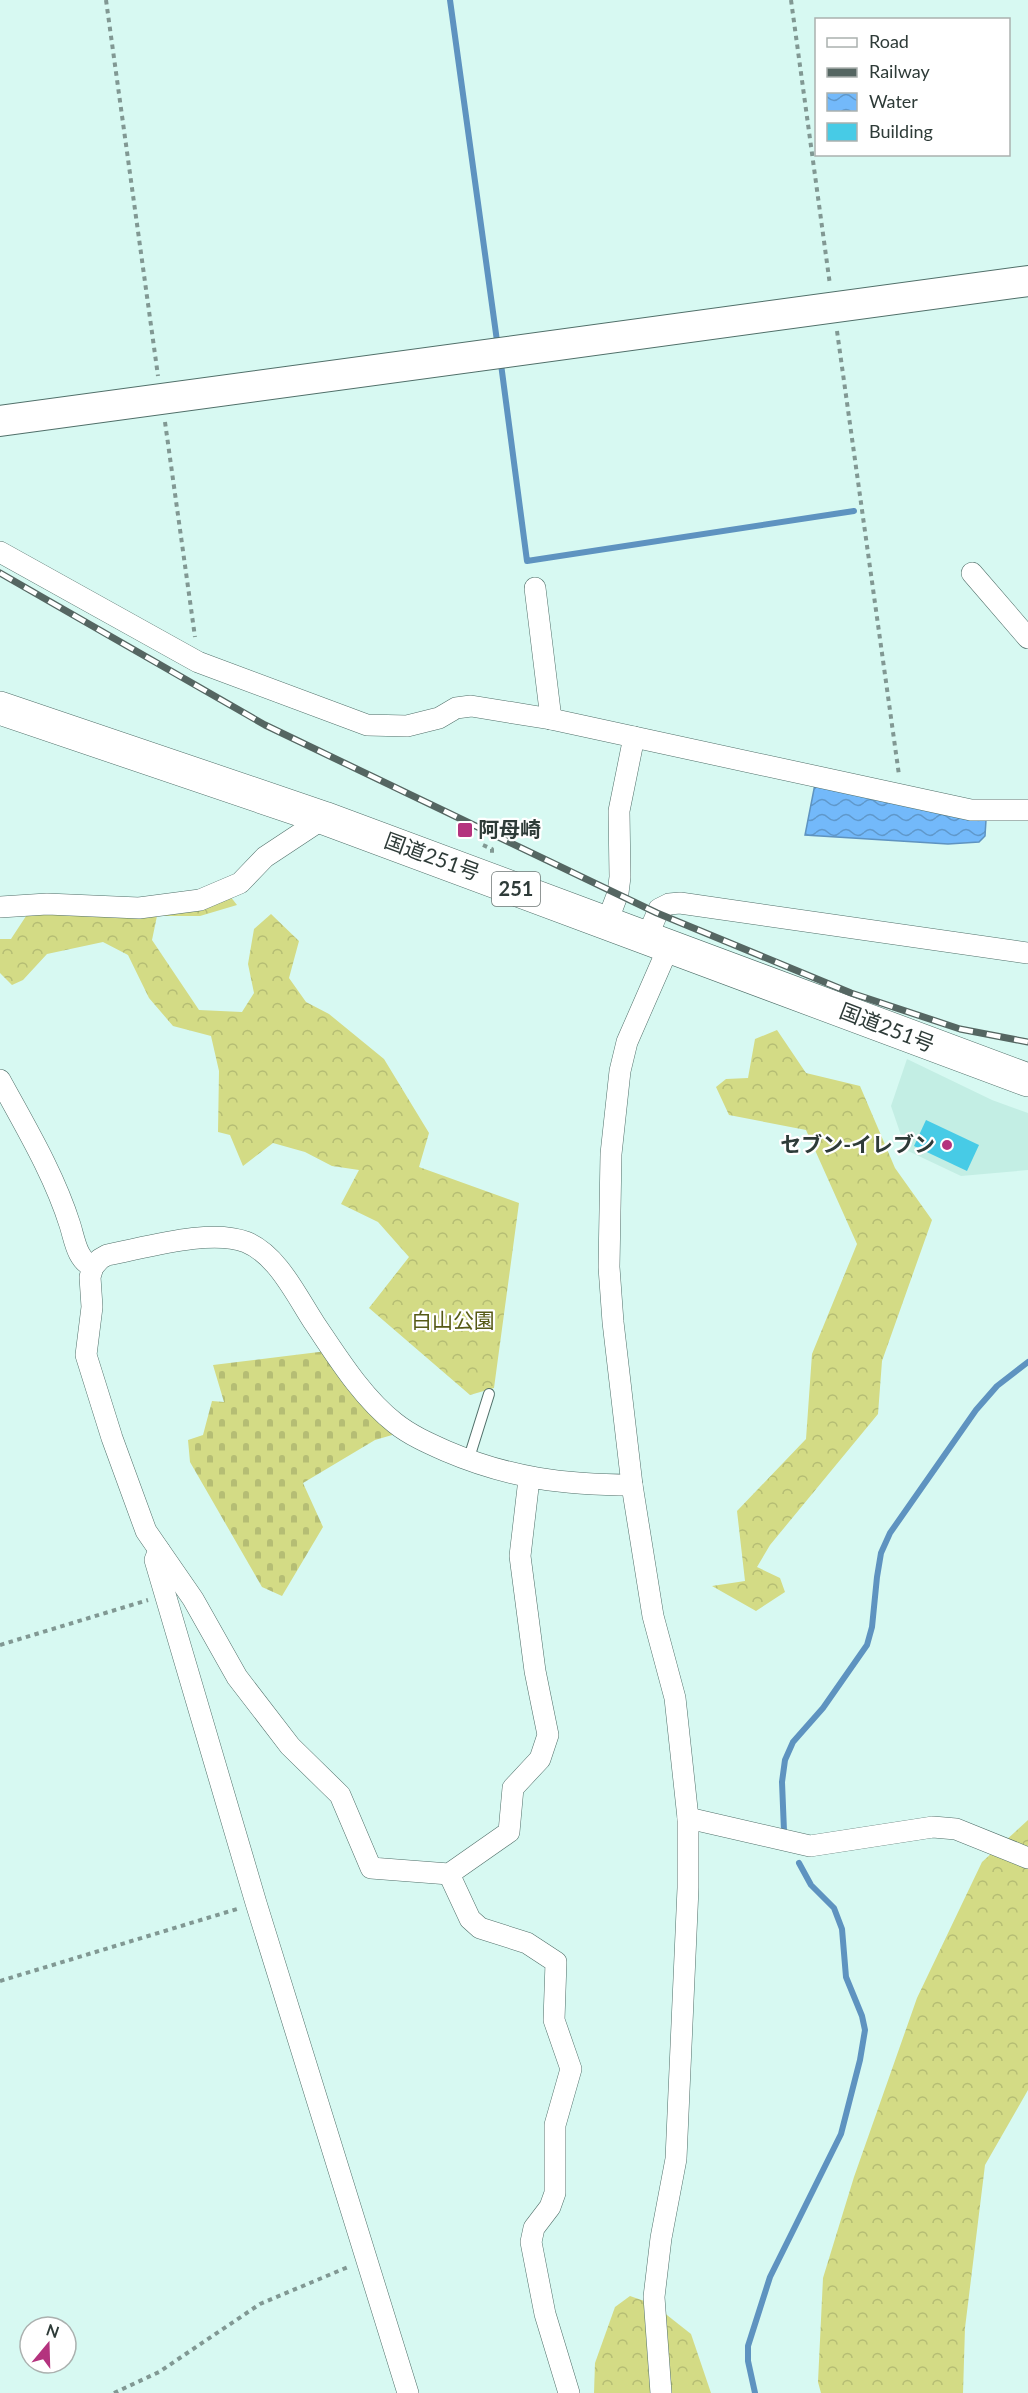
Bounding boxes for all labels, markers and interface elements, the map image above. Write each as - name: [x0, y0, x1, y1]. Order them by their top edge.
- legend: [815, 18, 1010, 156]
- text: Road: [869, 30, 909, 52]
- text: Railway: [869, 60, 930, 82]
- text: Water: [869, 90, 918, 112]
- text: Building: [869, 120, 933, 142]
- place label: 阿母崎: [478, 816, 541, 841]
- marker: 阿母崎: [456, 821, 474, 839]
- street label: 国道251号: [381, 827, 484, 884]
- road number: 251: [492, 872, 540, 906]
- street label: 国道251号: [837, 997, 938, 1056]
- place label: セブン-イレブン: [780, 1131, 935, 1156]
- marker: セブン-イレブン: [940, 1138, 954, 1152]
- park label: 白山公園: [411, 1307, 495, 1332]
- north arrow: [18, 2315, 78, 2375]
- text: N: [44, 2319, 62, 2341]

